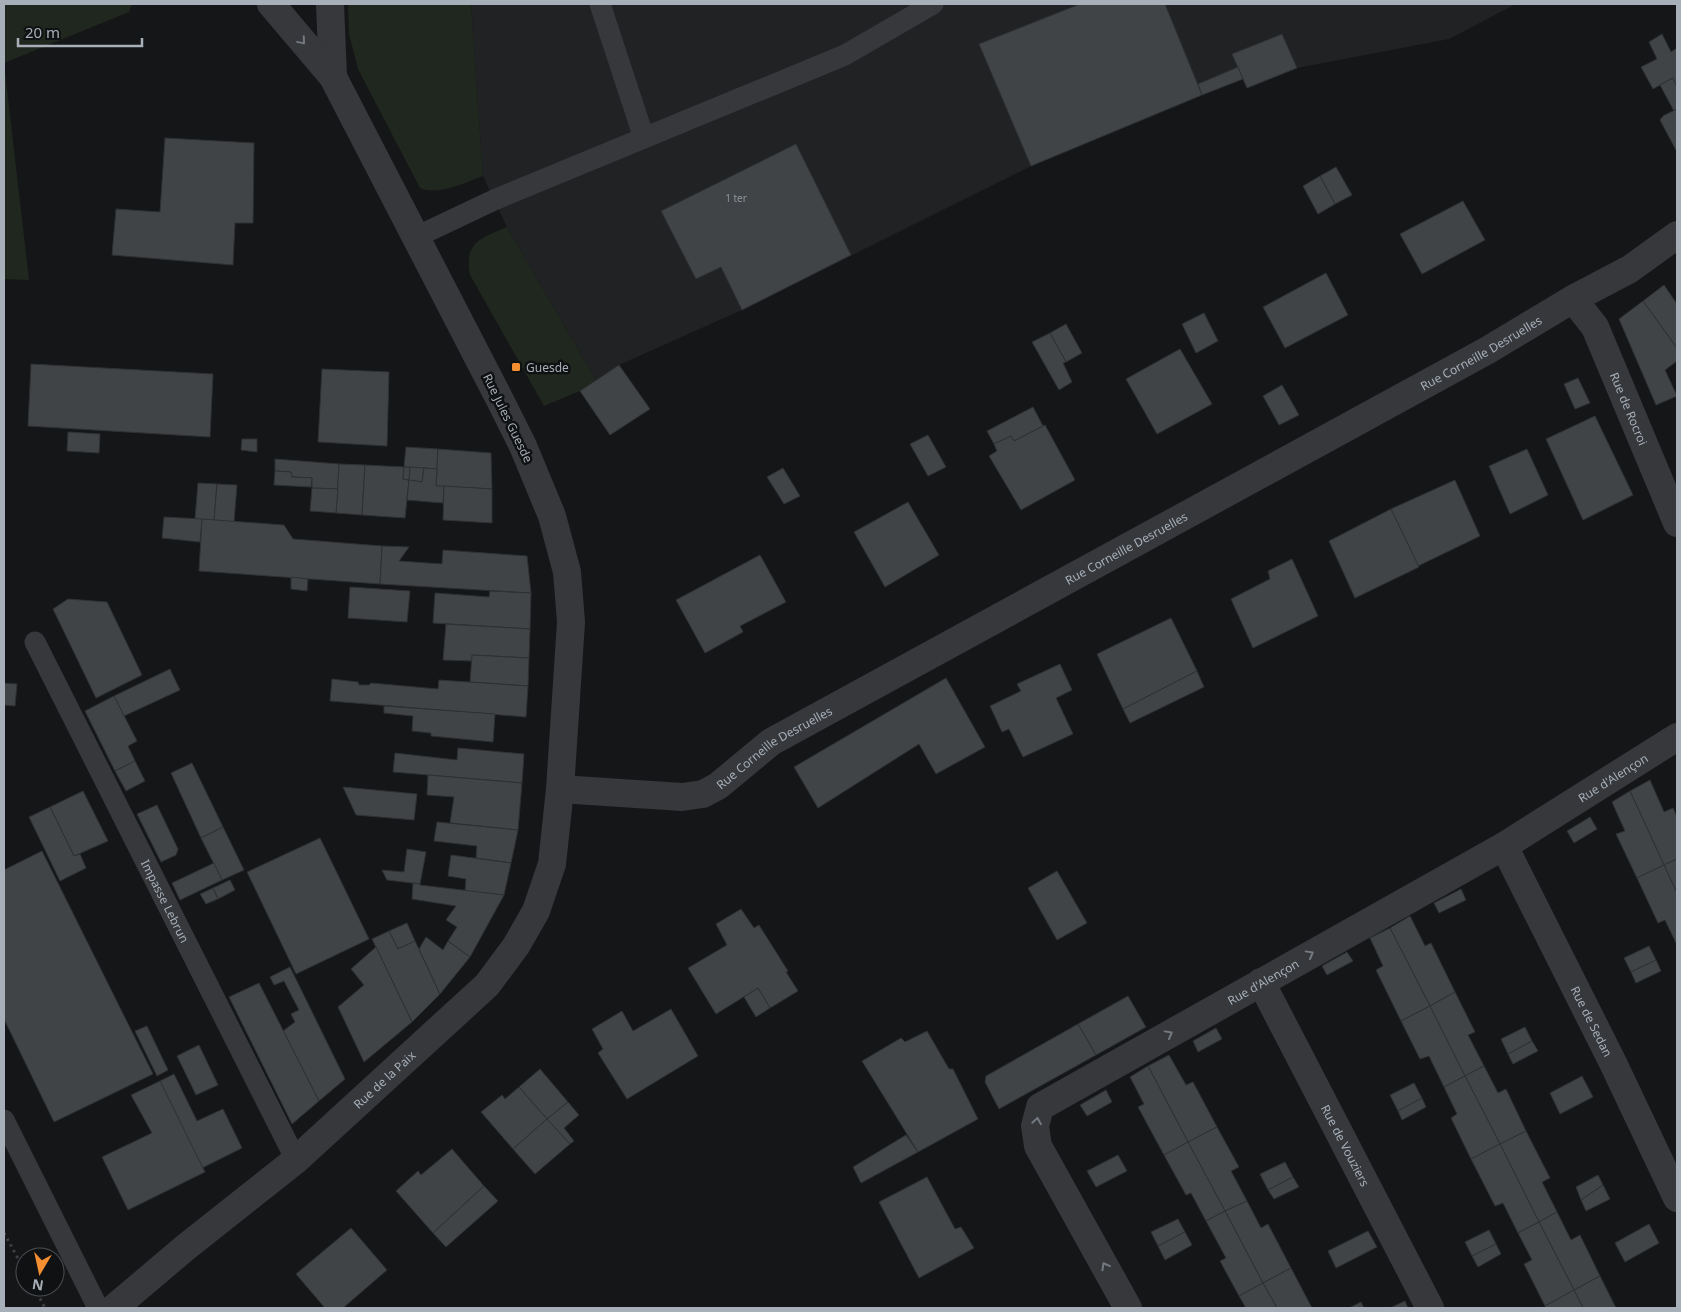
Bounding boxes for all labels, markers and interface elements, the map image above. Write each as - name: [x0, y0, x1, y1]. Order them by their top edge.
- scale bar: [18, 15, 141, 47]
- text: 20 m: [25, 22, 60, 42]
- one-way arrow: [296, 35, 305, 44]
- house number: 1 ter: [725, 191, 747, 205]
- street label: Rue Corneille Desruelles: [1417, 311, 1545, 394]
- place label: Guesde: [526, 359, 569, 376]
- marker: Guesde: [510, 361, 522, 373]
- street label: Rue de Rocroi: [1606, 369, 1652, 448]
- street label: Rue Jules Guesde: [479, 371, 537, 466]
- street label: Rue Corneille Desruelles: [1062, 507, 1191, 588]
- street label: Rue Corneille Desruelles: [712, 702, 835, 793]
- street label: Rue d'Alençon: [1575, 749, 1651, 806]
- street label: Impasse Lebrun: [137, 856, 194, 945]
- one-way arrow: [1305, 951, 1314, 961]
- street label: Rue d'Alençon: [1224, 955, 1302, 1008]
- street label: Rue de Sedan: [1567, 983, 1617, 1059]
- one-way arrow: [1163, 1030, 1172, 1040]
- street label: Rue de la Paix: [349, 1046, 419, 1112]
- street label: Rue de Vouziers: [1317, 1101, 1374, 1189]
- one-way arrow: [1031, 1116, 1042, 1124]
- north arrow: [15, 1247, 65, 1297]
- one-way arrow: [1101, 1262, 1111, 1271]
- text: N: [31, 1275, 45, 1296]

